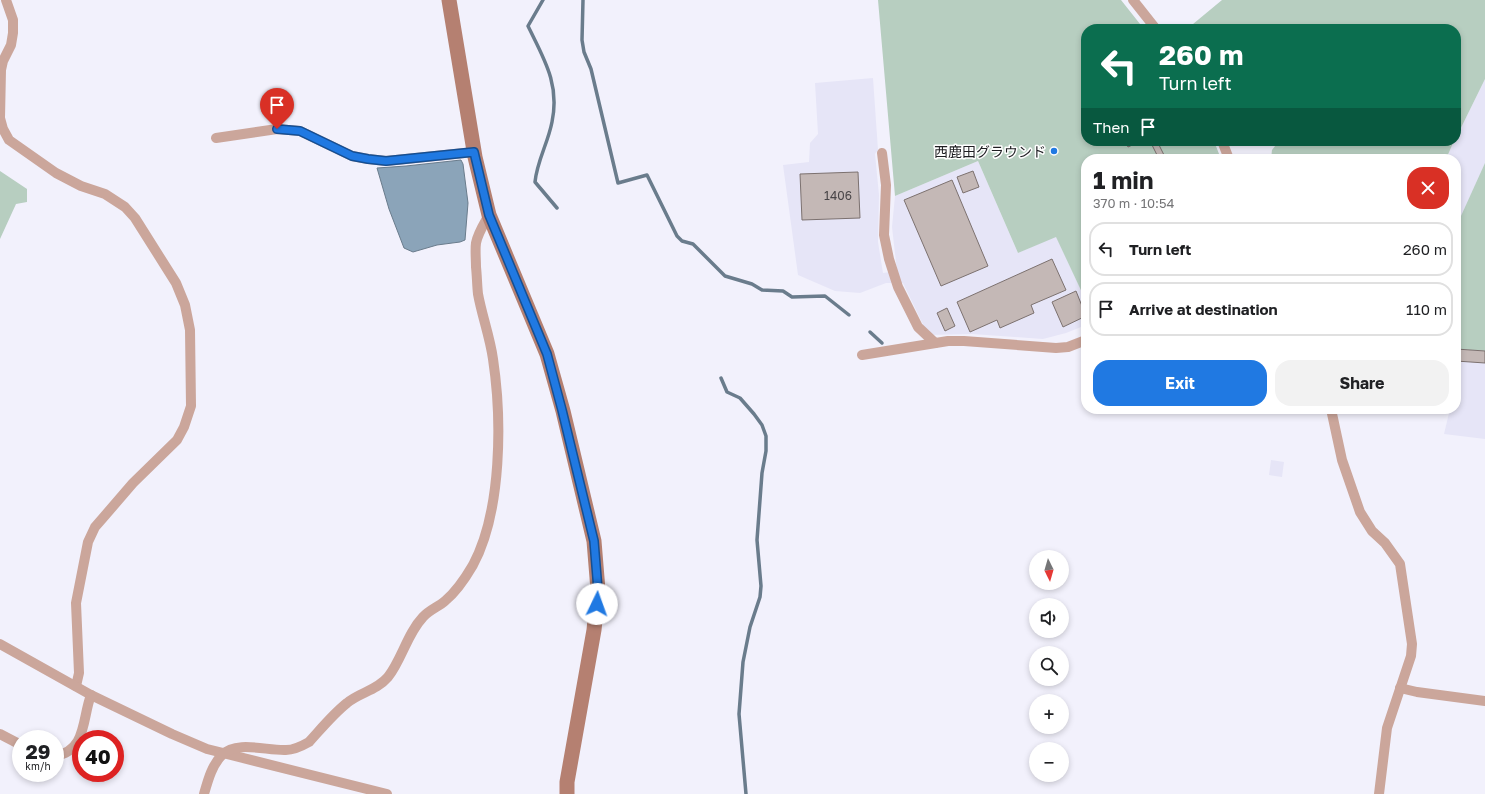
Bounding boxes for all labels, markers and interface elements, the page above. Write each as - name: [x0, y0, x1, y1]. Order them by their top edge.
- text: 260 m: [1159, 38, 1244, 71]
- icon: left: [1093, 40, 1145, 92]
- text: Turn left: [1159, 72, 1232, 94]
- pin: [260, 88, 294, 129]
- icon: arrive: [266, 94, 288, 116]
- icon: arrive: [1137, 116, 1159, 138]
- text: Then: [1093, 118, 1129, 136]
- place label: 西鹿田グラウンド: [934, 143, 1046, 160]
- marker: 西鹿田グラウンド: [1049, 146, 1059, 156]
- text: 1 min: [1093, 165, 1153, 194]
- button: close: [1407, 167, 1449, 209]
- house number: 1406: [824, 188, 852, 203]
- text: 370 m · 10:54: [1093, 195, 1174, 211]
- icon: left: [1095, 238, 1117, 260]
- text: Turn left: [1129, 240, 1191, 258]
- text: 260 m: [1403, 240, 1447, 258]
- icon: arrive: [1095, 298, 1117, 320]
- text: Arrive at destination: [1129, 300, 1278, 318]
- text: 110 m: [1406, 300, 1447, 318]
- button: Exit: [1093, 360, 1267, 406]
- button: Share: [1275, 360, 1449, 406]
- north arrow: [1029, 550, 1069, 590]
- map controls: [1029, 550, 1069, 782]
- position arrow: [576, 583, 618, 625]
- button: sound: [1029, 598, 1069, 638]
- button: search: [1029, 646, 1069, 686]
- button: +: [1029, 694, 1069, 734]
- speed limit sign: 40: [72, 730, 124, 782]
- text: 29: [26, 739, 50, 763]
- button: −: [1029, 742, 1069, 782]
- text: km/h: [25, 760, 51, 772]

